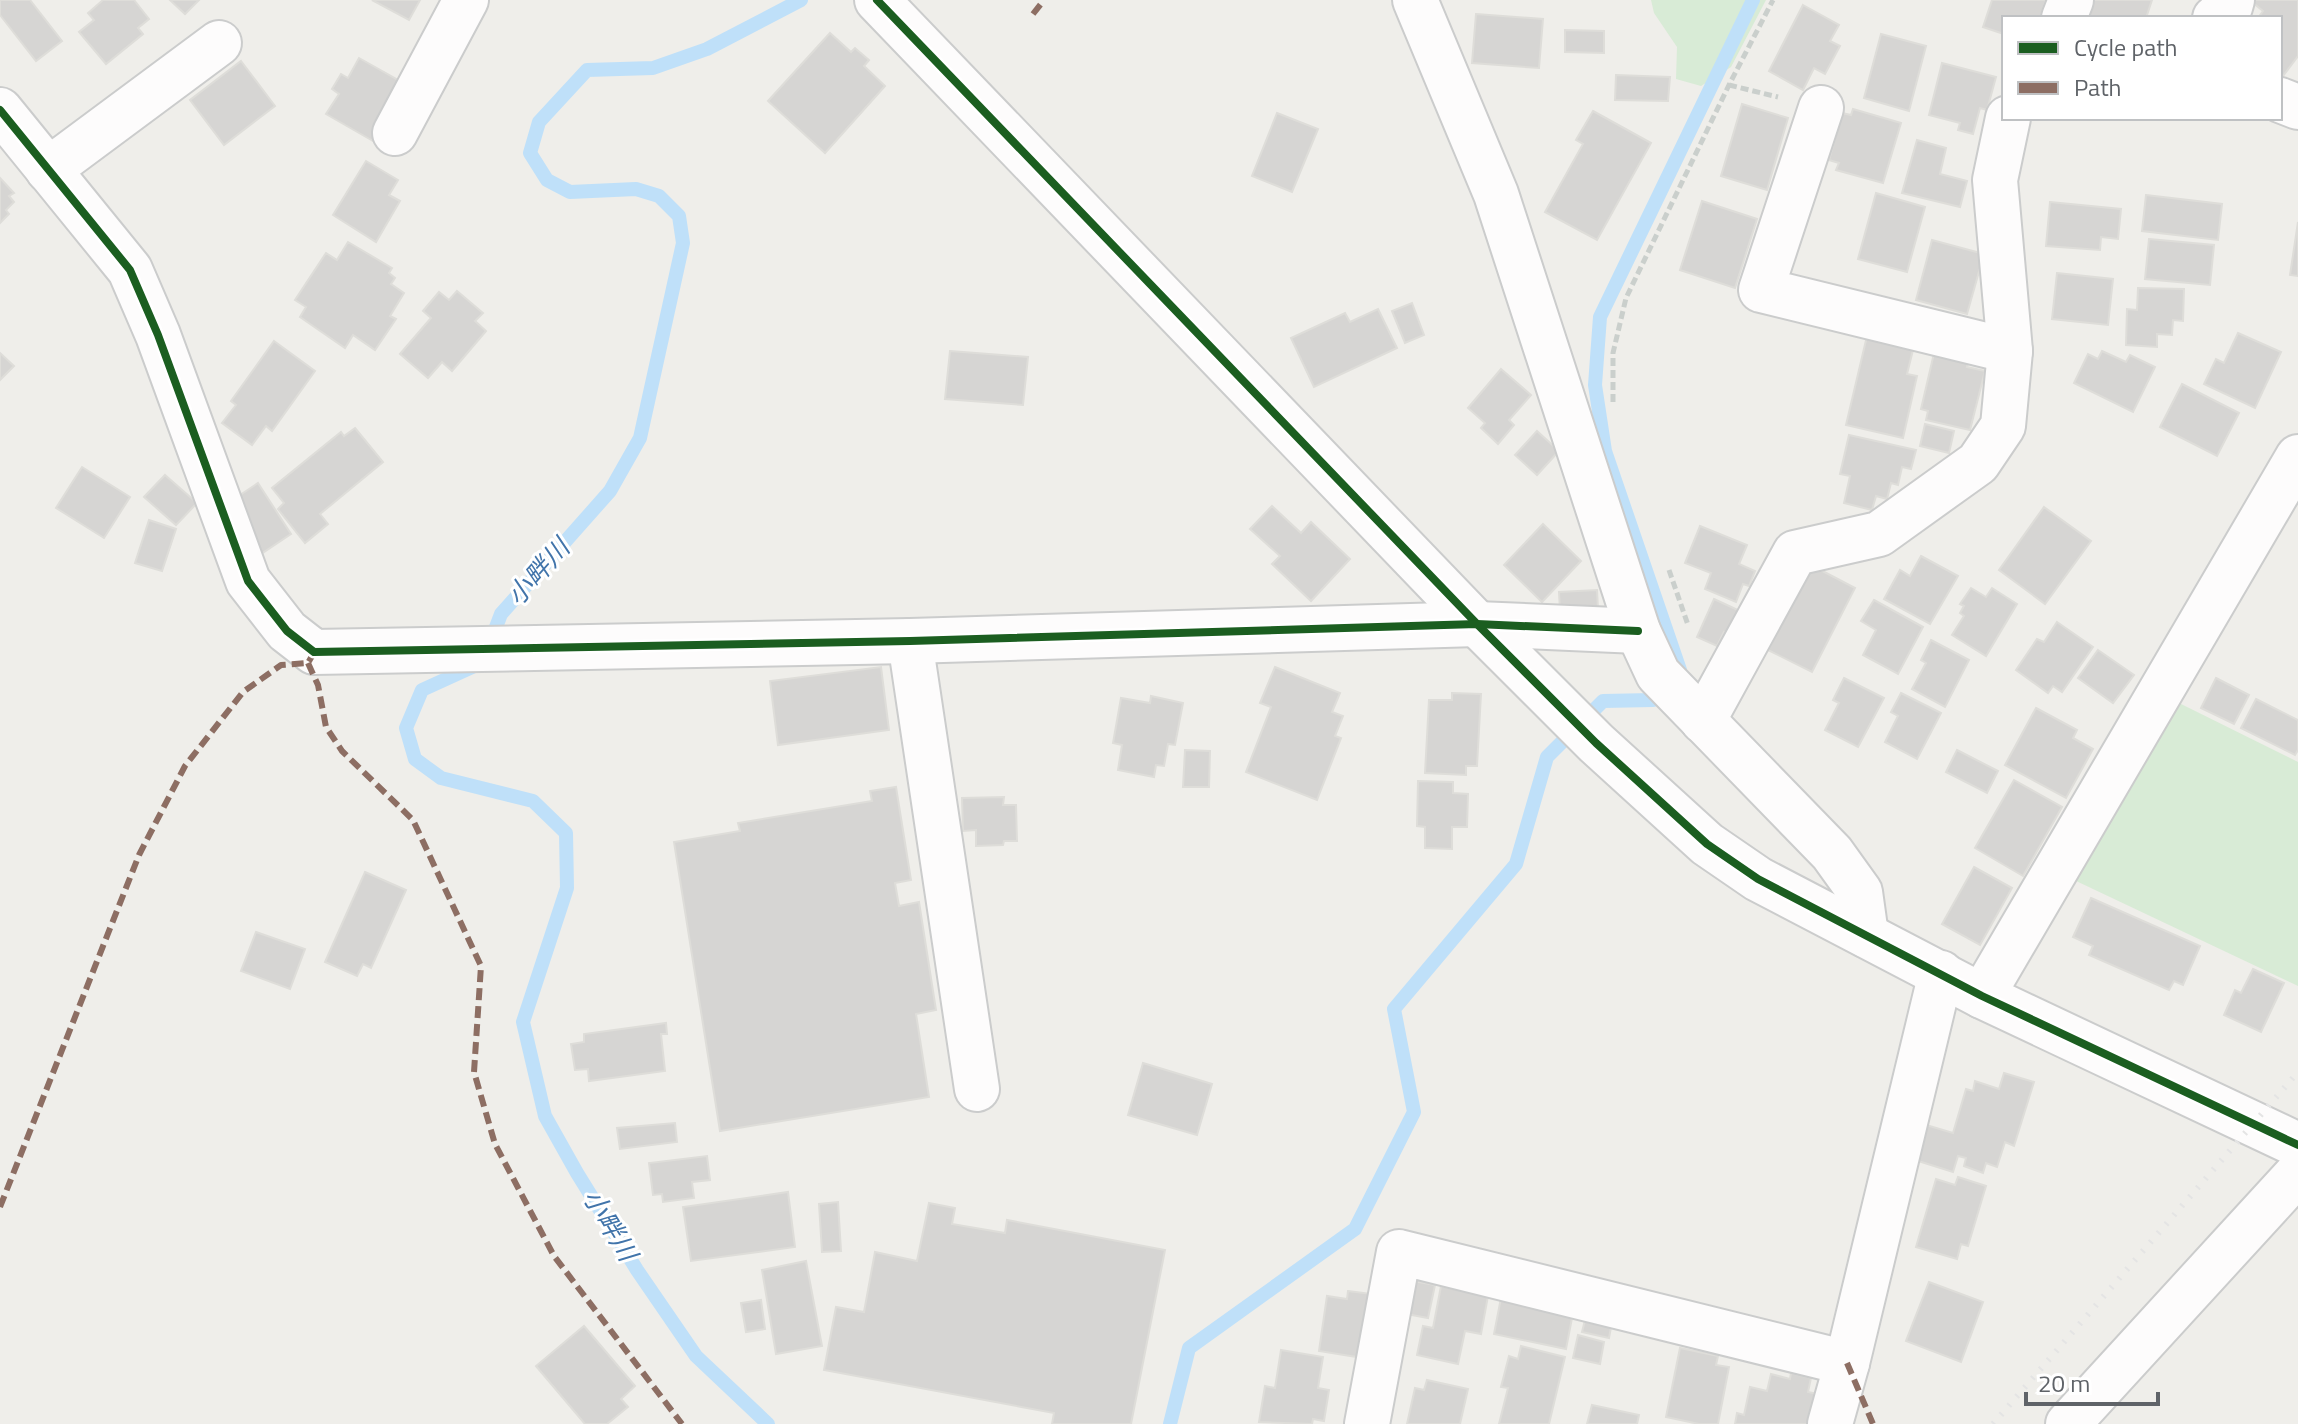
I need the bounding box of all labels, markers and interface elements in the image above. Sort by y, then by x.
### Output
legend [2002,16,2282,120]
text: Cycle path [2074,29,2177,65]
text: Path [2074,69,2121,105]
water label: 小畔川 [497,527,580,614]
water label: 小畔川 [574,1181,649,1271]
scale bar [2026,1356,2158,1406]
text: 20 m [2038,1365,2090,1401]

